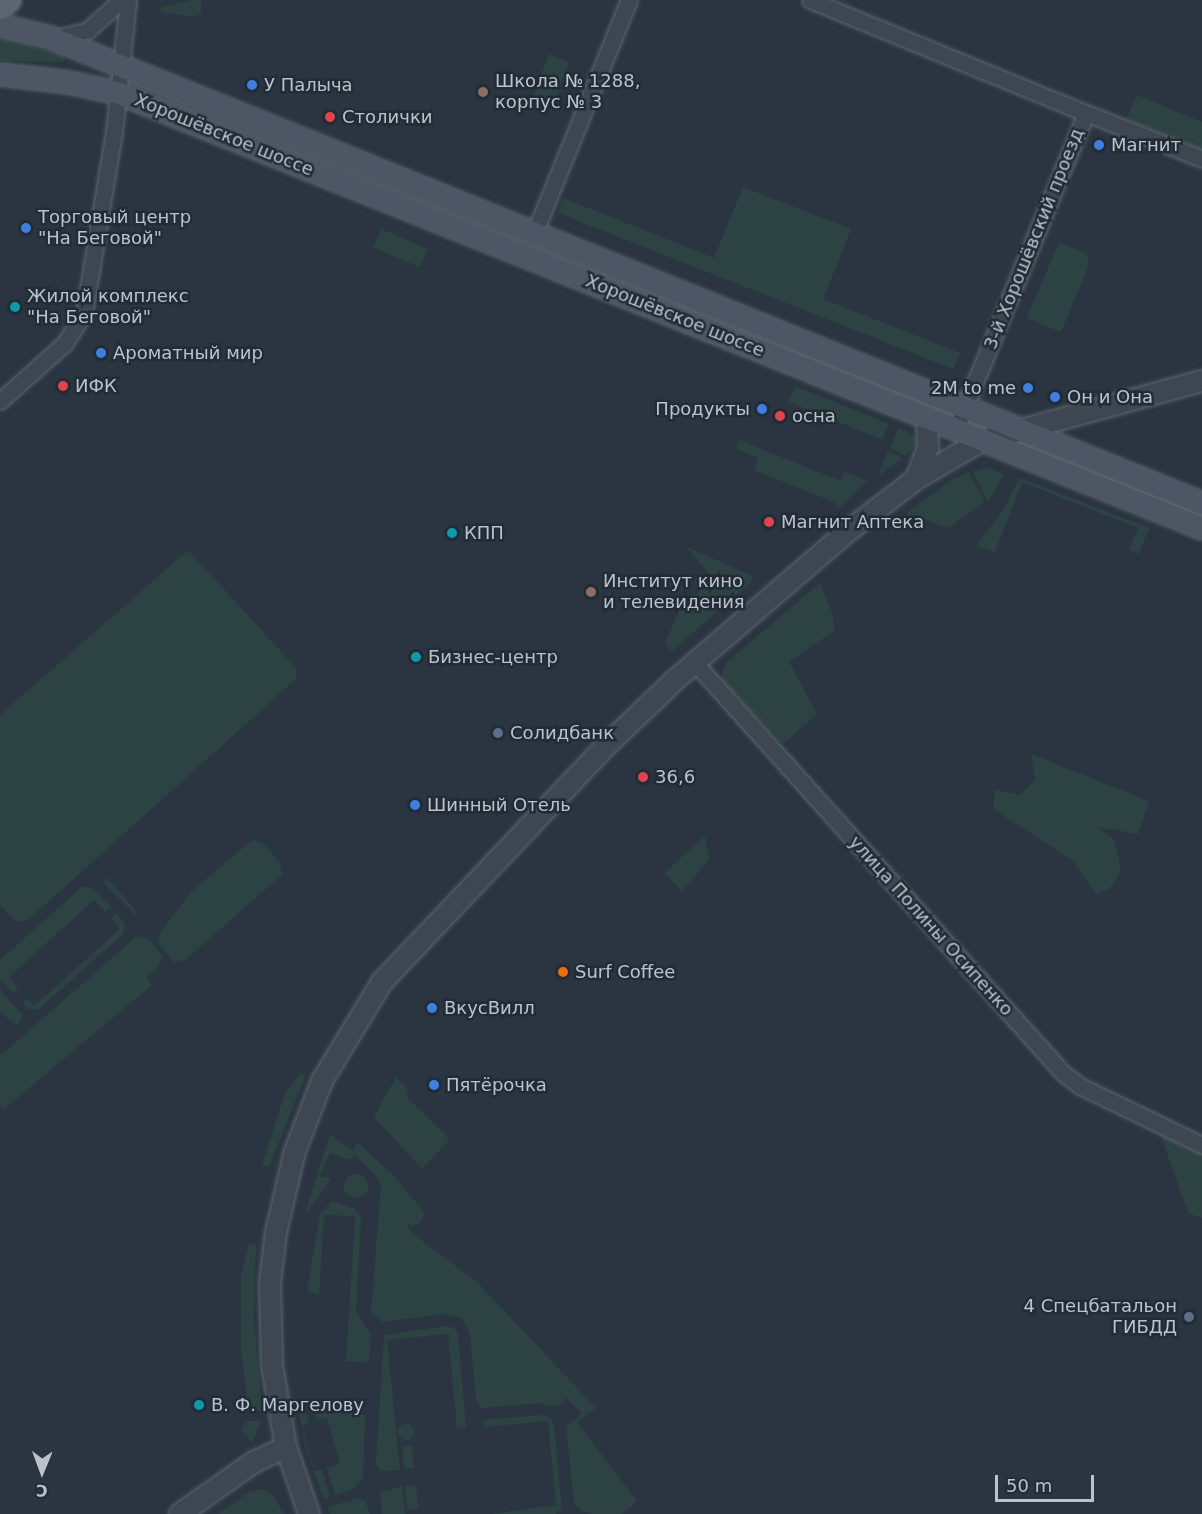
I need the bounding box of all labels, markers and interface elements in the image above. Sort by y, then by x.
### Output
place label: Школа № 1288, корпус № 3 [495,71,640,113]
place label: У Палыча [264,74,353,96]
marker: У Палыча [245,78,259,92]
marker: Школа № 1288, корпус № 3 [476,85,490,99]
street label: Хорошёвское шоссе [131,89,317,181]
place label: Столички [342,106,432,128]
marker: Столички [323,110,337,124]
street label: 3-й Хорошёвский проезд [980,125,1088,353]
place label: Магнит [1111,134,1181,156]
marker: Магнит [1092,138,1106,152]
place label: Торговый центр "На Беговой" [38,207,191,250]
marker: Торговый центр "На Беговой" [19,221,33,235]
street label: Хорошёвское шоссе [582,270,768,362]
place label: Жилой комплекс "На Беговой" [27,286,189,328]
marker: Жилой комплекс "На Беговой" [8,300,22,314]
place label: Ароматный мир [113,342,263,364]
marker: Ароматный мир [94,346,108,360]
place label: ИФК [75,375,117,397]
place label: 2M to me [931,377,1016,399]
marker: ИФК [56,379,70,393]
marker: 2M to me [1021,381,1035,395]
place label: Он и Она [1067,386,1153,408]
marker: Он и Она [1048,390,1062,404]
place label: Продукты [655,398,750,420]
marker: Продукты [755,402,769,416]
place label: осна [792,405,836,427]
marker: осна [773,409,787,423]
place label: Магнит Аптека [781,511,924,533]
marker: Магнит Аптека [762,515,776,529]
place label: КПП [464,522,504,544]
marker: КПП [445,526,459,540]
place label: Институт кино и телевидения [603,571,745,614]
marker: Институт кино и телевидения [584,585,598,599]
place label: Бизнес-центр [428,646,558,668]
marker: Бизнес-центр [409,650,423,664]
place label: Солидбанк [510,722,614,744]
marker: Солидбанк [491,726,505,740]
place label: 36,6 [655,766,695,788]
marker: 36,6 [636,770,650,784]
place label: Шинный Отель [427,794,571,816]
marker: Шинный Отель [408,798,422,812]
street label: улица Полины Осипенко [844,832,1018,1020]
place label: Surf Coffee [575,961,675,983]
marker: Surf Coffee [556,965,570,979]
place label: ВкусВилл [444,997,535,1019]
marker: ВкусВилл [425,1001,439,1015]
place label: Пятёрочка [446,1074,547,1096]
marker: Пятёрочка [427,1078,441,1092]
place label: 4 Спецбатальон ГИБДД [1024,1296,1177,1338]
marker: 4 Спецбатальон ГИБДД [1182,1310,1196,1324]
place label: В. Ф. Маргелову [211,1394,364,1416]
marker: В. Ф. Маргелову [192,1398,206,1412]
north arrow [12,1442,72,1502]
scale bar [998,1463,1097,1501]
text: 50 m [1006,1475,1052,1496]
text: С [36,1481,48,1500]

